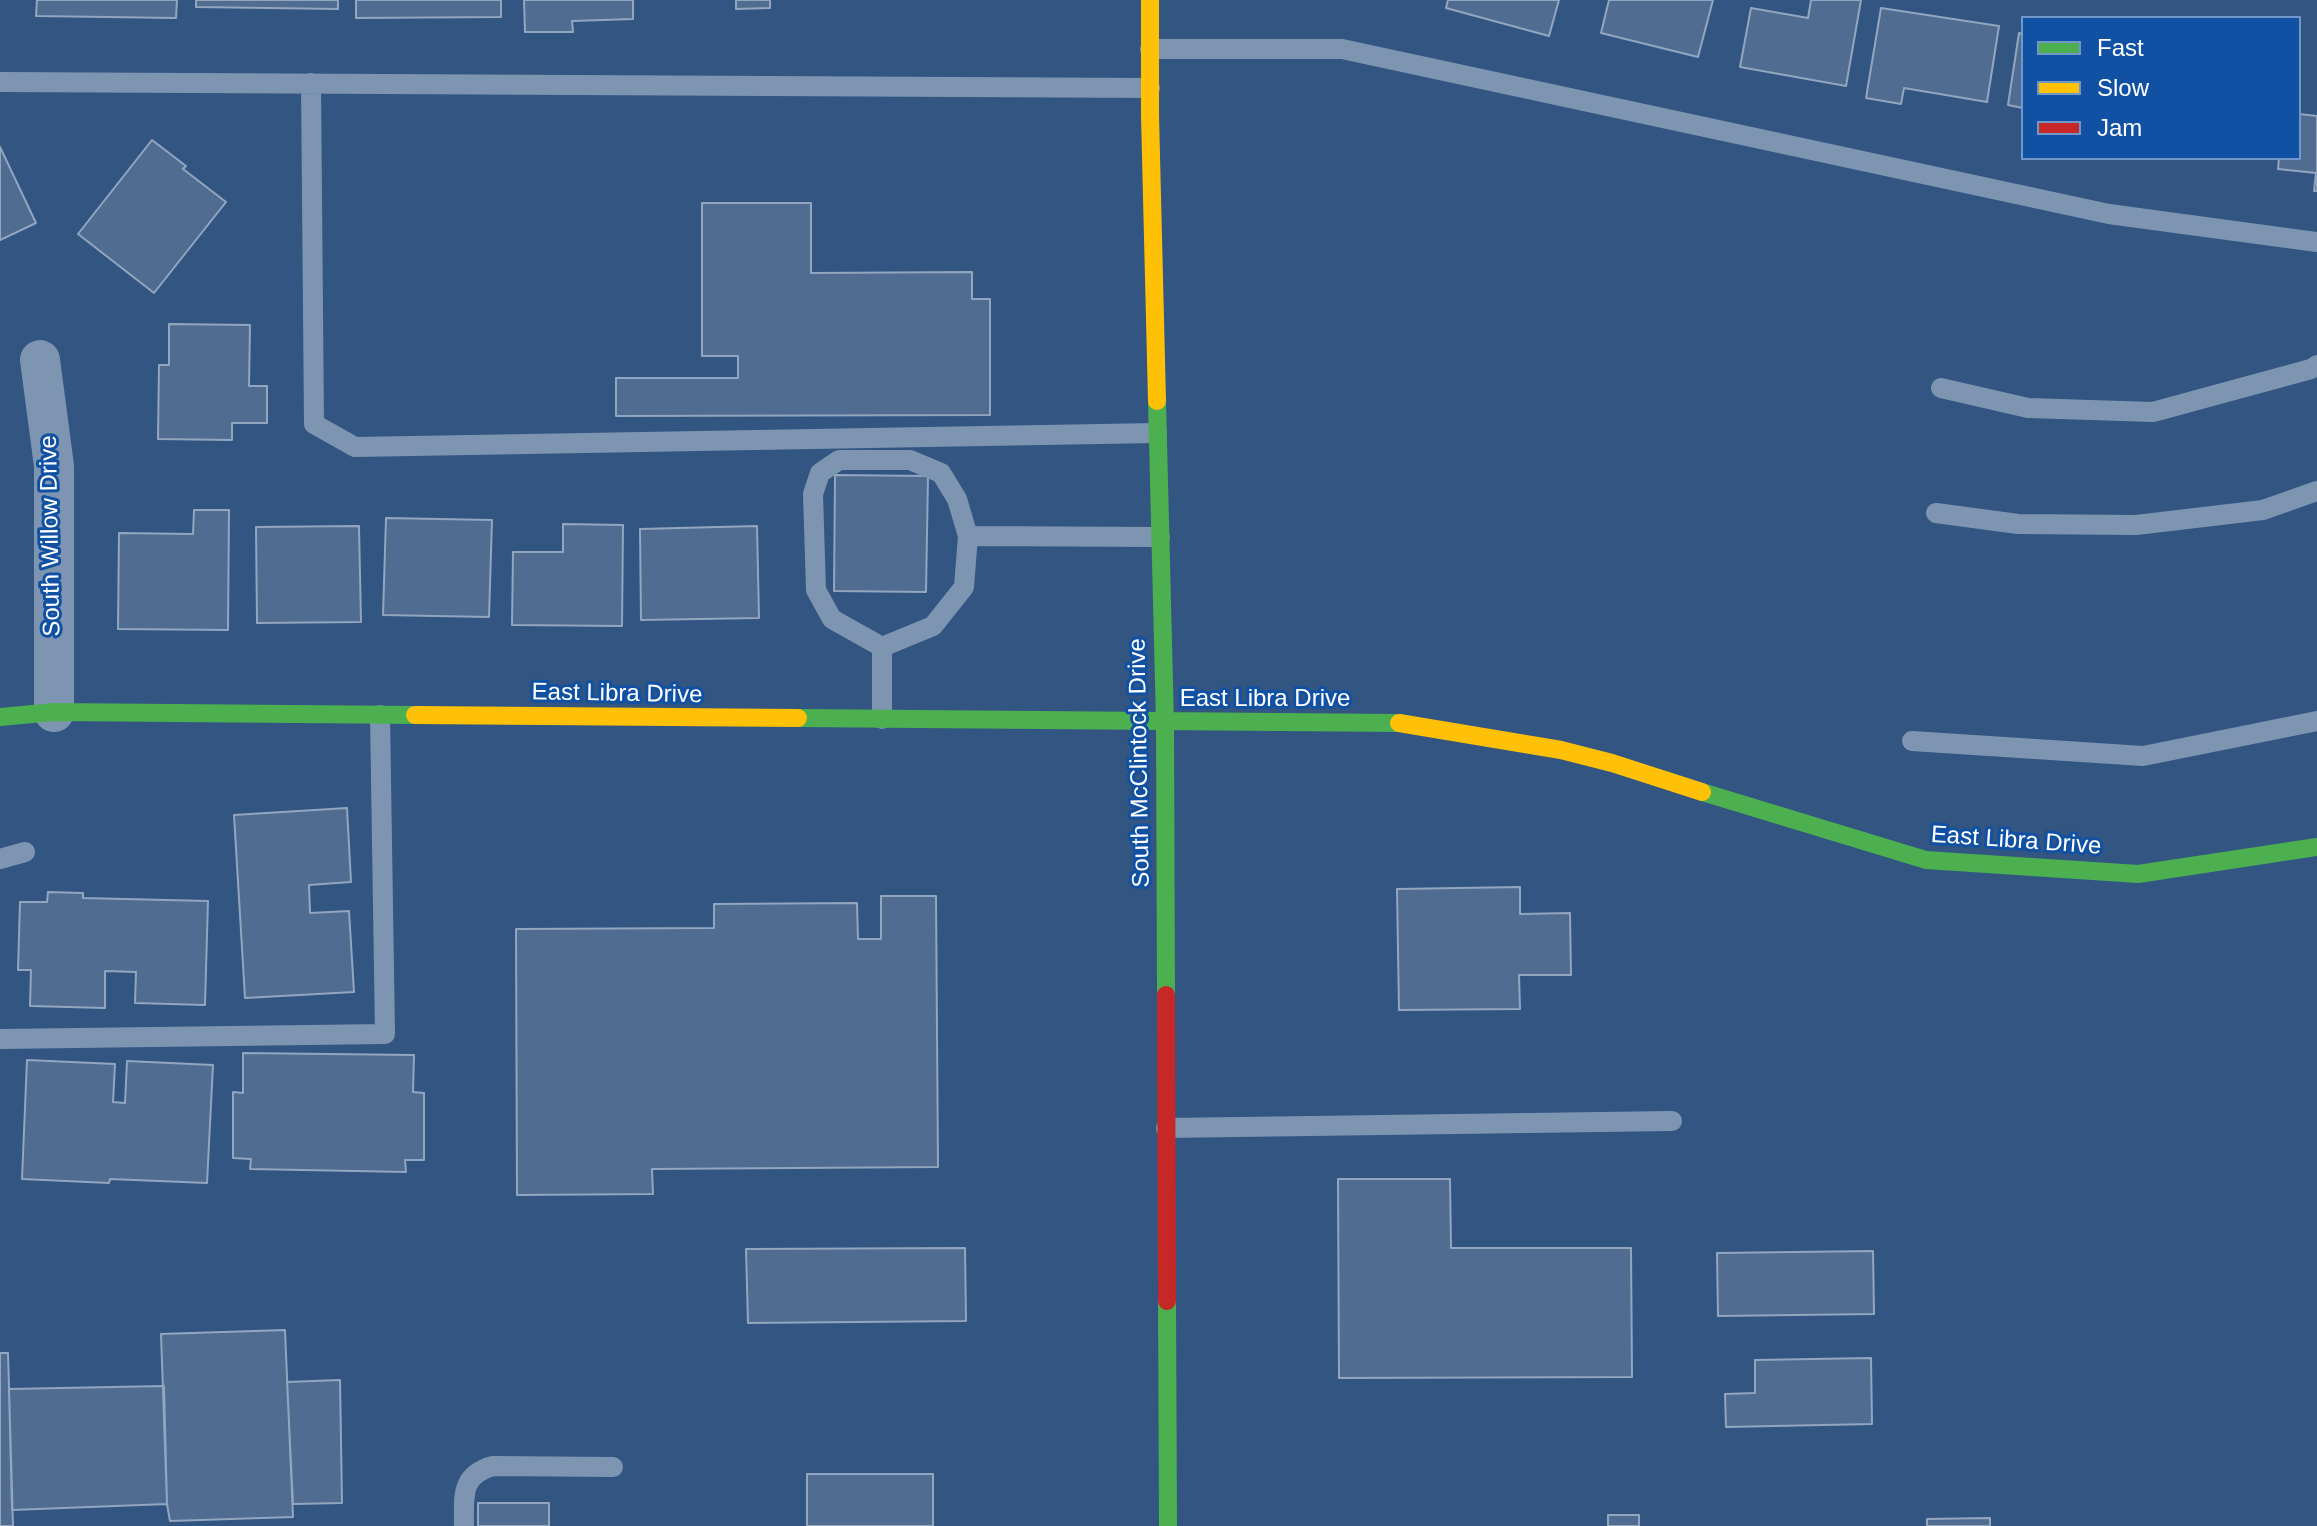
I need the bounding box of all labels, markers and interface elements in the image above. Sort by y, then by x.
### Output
legend [2021,16,2301,160]
text: Fast [2097,34,2144,61]
text: Slow [2097,74,2149,101]
text: Jam [2097,114,2142,141]
street label: South Willow Drive [35,435,67,637]
street label: South McClintock Drive [1123,638,1157,888]
street label: East Libra Drive [531,678,703,710]
street label: East Libra Drive [1180,685,1350,713]
street label: East Libra Drive [1930,821,2102,861]

